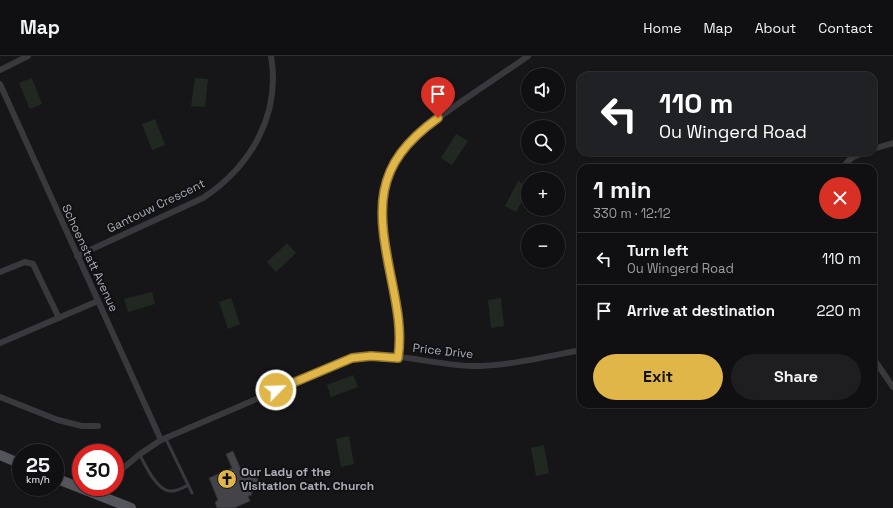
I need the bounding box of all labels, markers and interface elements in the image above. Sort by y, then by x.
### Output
text: Map [20,15,60,40]
text: Home [643,19,681,37]
text: Map [703,19,733,37]
text: About [755,19,796,37]
text: Contact [818,19,873,37]
map controls [521,68,565,268]
button: sound [521,68,565,112]
pin [421,77,455,118]
icon: arrive [427,83,449,105]
text: 110 m [659,85,733,121]
icon: left [593,88,645,140]
button: search [521,120,565,164]
text: Ou Wingerd Road [659,120,807,143]
button: + [521,172,565,216]
text: 1 min [593,174,652,205]
street label: Gantouw Crescent [104,175,208,237]
button: close [819,177,861,219]
street label: Schoenstatt Avenue [58,202,122,314]
text: 330 m · 12:12 [593,205,671,222]
button: − [521,224,565,268]
text: Turn left [627,241,689,260]
icon: left [593,248,615,270]
text: 110 m [822,249,861,268]
text: Ou Wingerd Road [627,260,734,277]
icon: arrive [593,300,615,322]
text: Arrive at destination [627,301,775,320]
text: 220 m [817,301,861,320]
street label: Price Drive [412,340,474,362]
button: Exit [593,354,723,400]
button: Share [731,354,861,400]
position arrow [255,369,297,411]
speed limit sign: 30 [72,444,124,496]
text: 25 [26,452,50,478]
place label: Our Lady of the Visitation Cath. Church [241,464,374,494]
church icon: Our Lady of the Visitation Cath. Church [216,468,238,490]
text: km/h [26,473,50,486]

